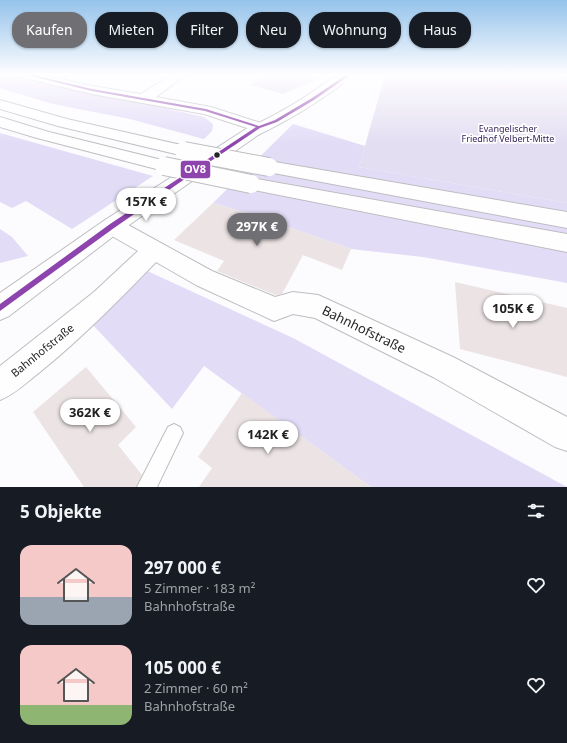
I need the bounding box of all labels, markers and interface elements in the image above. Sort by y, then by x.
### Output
chip: Kaufen [12,12,87,48]
chip: Mieten [95,12,168,48]
chip: Filter [176,12,238,48]
chip: Neu [246,12,301,48]
chip: Wohnung [309,12,401,48]
chip: Haus [409,12,471,48]
park label: Evangelischer Friedhof Velbert-Mitte [462,122,554,145]
unlabelled marker [212,150,222,160]
line badge: OV8 [180,160,211,179]
text: OV8 [184,161,206,176]
pin: 157K € [113,188,179,222]
text: 157K € [125,192,167,210]
pin: 297K € [224,213,290,247]
text: 297K € [236,217,278,235]
pin: 105K € [480,295,546,329]
text: 105K € [492,299,534,317]
street label: Bahnhofstraße [319,301,409,357]
street label: Bahnhofstraße [7,320,77,380]
pin: 362K € [57,399,123,433]
text: 362K € [69,403,111,421]
pin: 142K € [235,421,301,455]
text: 142K € [247,425,289,443]
text: 5 Objekte [20,500,102,523]
icon: filters [525,500,547,522]
text: 297 000 € [144,556,221,579]
icon: home [52,561,100,609]
icon: heart [525,574,547,596]
text: 5 Zimmer · 183 m² [144,579,255,597]
text: Bahnhofstraße [144,597,235,615]
text: 105 000 € [144,656,221,679]
icon: home [52,661,100,709]
icon: heart [525,674,547,696]
text: 2 Zimmer · 60 m² [144,679,248,697]
text: Bahnhofstraße [144,697,235,715]

